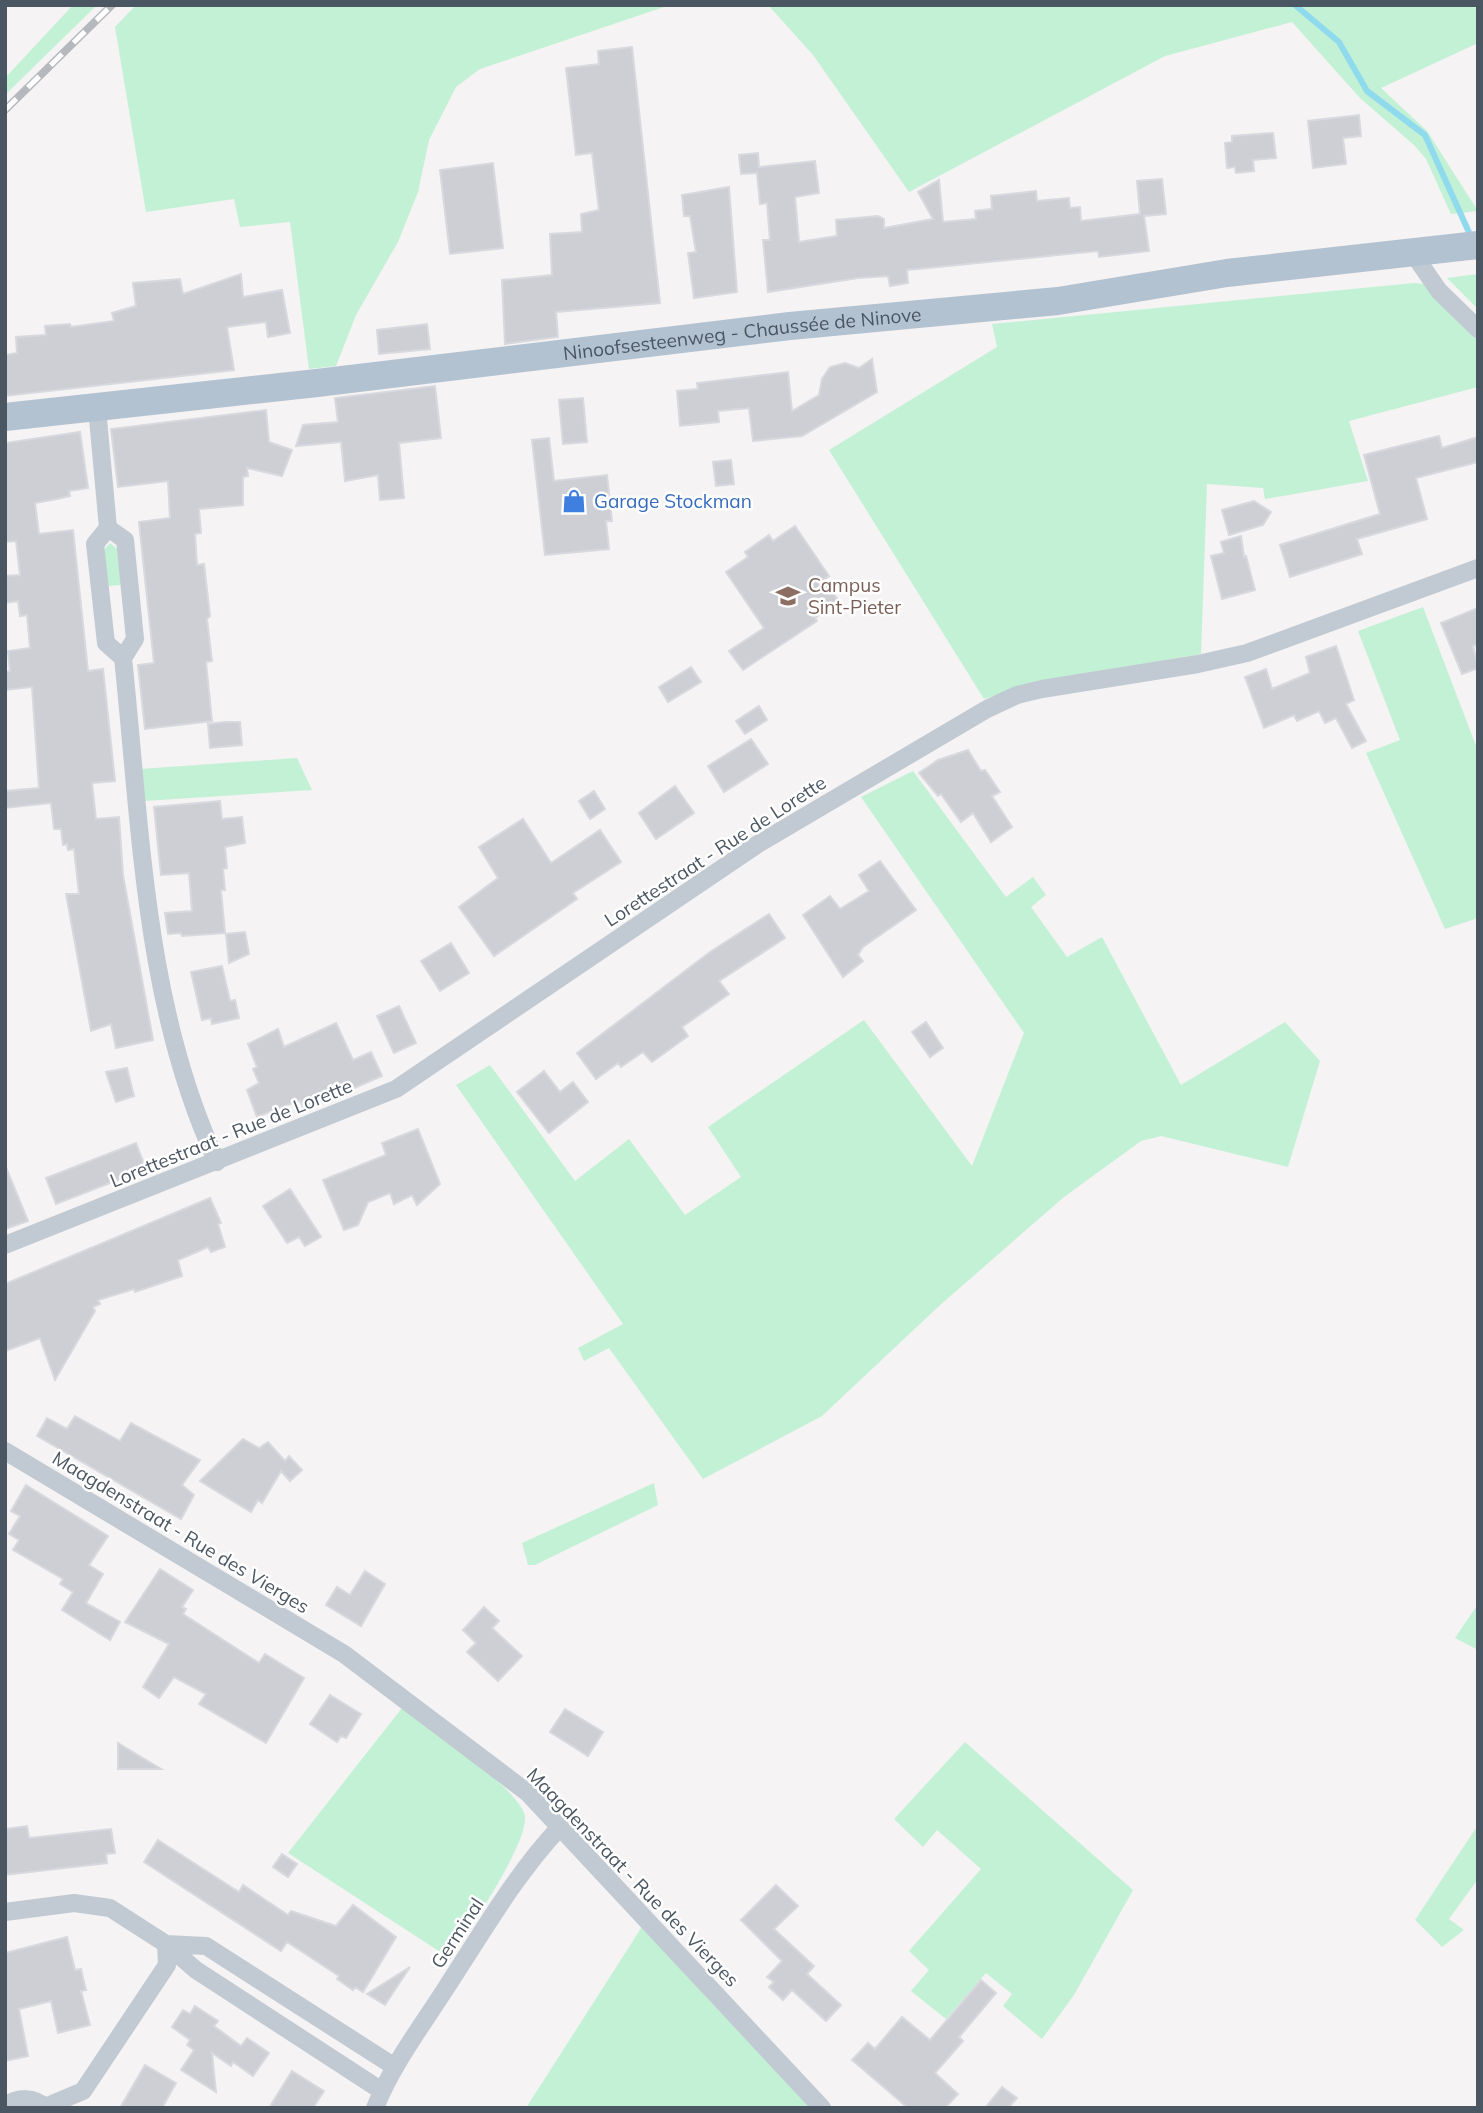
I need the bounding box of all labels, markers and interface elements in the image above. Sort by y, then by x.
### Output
street label: Ninoofsesteenweg - Chaussée de Ninove [562,302,922,365]
shop icon: Garage Stockman [560,487,588,515]
place label: Garage Stockman [594,489,752,513]
place label: Campus Sint-Pieter [808,573,901,619]
school or university icon: Campus Sint-Pieter [774,582,802,610]
street label: Lorettestraat - Rue de Lorette [600,770,830,932]
street label: Lorettestraat - Rue de Lorette [106,1073,356,1193]
street label: Maagdenstraat - Rue des Vierges [48,1446,314,1618]
street label: Maagdenstraat - Rue des Vierges [522,1762,744,1992]
street label: Germinal [425,1893,489,1973]

